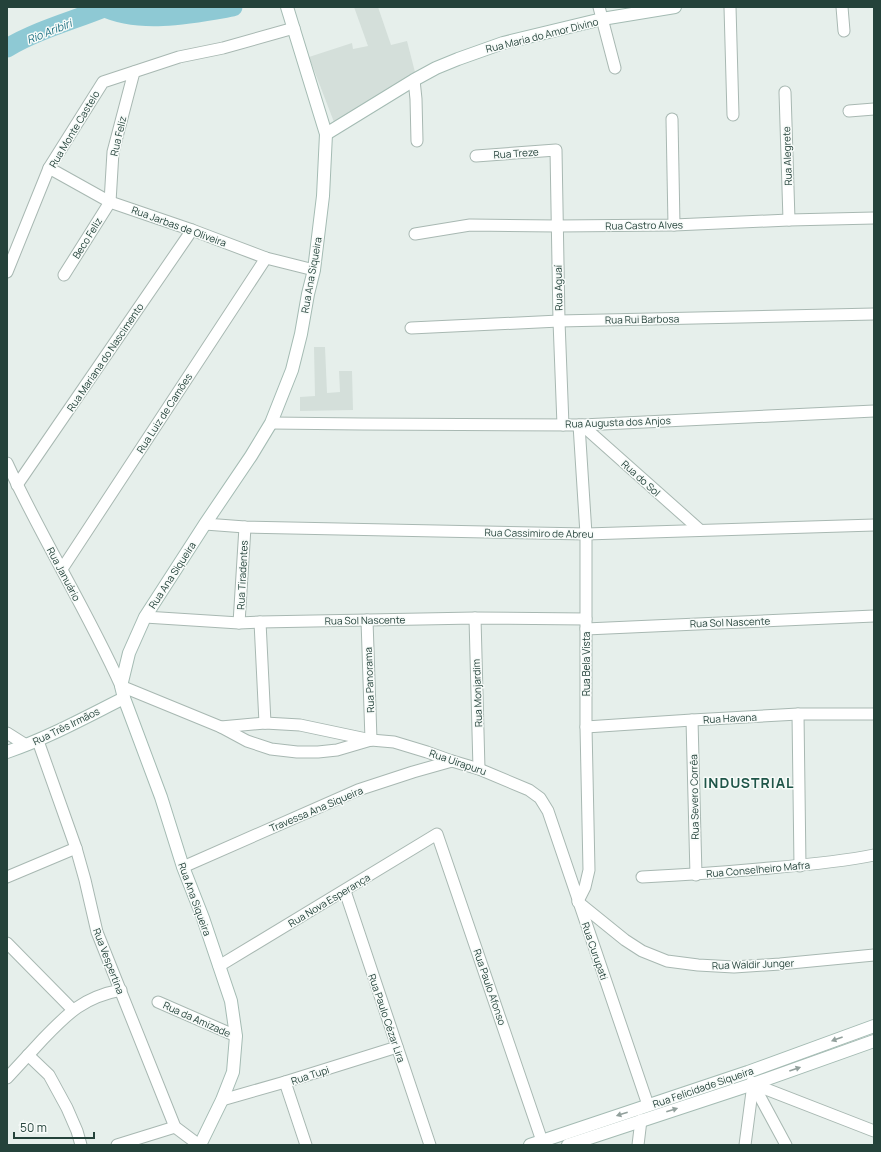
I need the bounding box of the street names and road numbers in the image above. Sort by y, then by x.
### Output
street label: Rua Maria do Amor Divino [484,14,600,56]
street label: Rua Monte Castelo [45,88,103,170]
street label: Rua Feliz [107,115,129,157]
street label: Rua Alegrete [779,126,795,186]
street label: Rua Treze [493,144,539,162]
street label: Rua Jarbas de Oliveira [130,202,228,250]
street label: Beco Feliz [69,215,105,261]
street label: Rua Castro Alves [605,217,683,233]
street label: Rua Ana Siqueira [297,236,325,314]
street label: Rua Aguaí [551,264,565,311]
street label: Rua Mariana do Nascimento [63,300,147,414]
street label: Rua Rui Barbosa [605,311,679,327]
street label: Rua Luiz de Camões [133,370,195,456]
street label: Rua Augusta dos Anjos [565,413,671,431]
street label: Rua do Sol [618,457,664,499]
street label: Rua Cassimiro de Abreu [484,525,594,541]
street label: Rua Ana Siqueira [145,539,199,611]
street label: Rua Tiradentes [233,540,251,610]
street label: Rua Januário [44,545,84,604]
street label: Rua Sol Nascente [325,612,406,628]
street label: Rua Sol Nascente [690,614,771,630]
street label: Rua Bela Vista [579,632,593,696]
street label: Rua Panorama [361,647,377,713]
street label: Rua Monjardim [469,659,485,727]
street label: Rua Três Irmãos [30,704,102,748]
street label: Rua Havana [703,710,757,726]
street label: Rua Uirapuru [428,746,488,778]
street label: Rua Severo Corrêa [686,754,702,840]
street label: Travessa Ana Siqueira [267,783,365,835]
street label: Rua Conselheiro Mafra [705,857,811,881]
street label: Rua Ana Siqueira [175,860,215,938]
street label: Rua Nova Esperança [285,870,373,930]
street label: Rua Curupati [579,920,611,982]
street label: Rua Vespertina [90,926,128,996]
street label: Rua Paulo Afonso [470,947,510,1027]
street label: Rua Waldir Junger [712,956,795,972]
street label: Rua Paulo Cézar Lira [365,972,409,1064]
street label: Rua da Amizade [161,998,233,1040]
street label: Rua Tupi [289,1062,331,1088]
street label: Rua Felicidade Siqueira [651,1063,755,1111]

